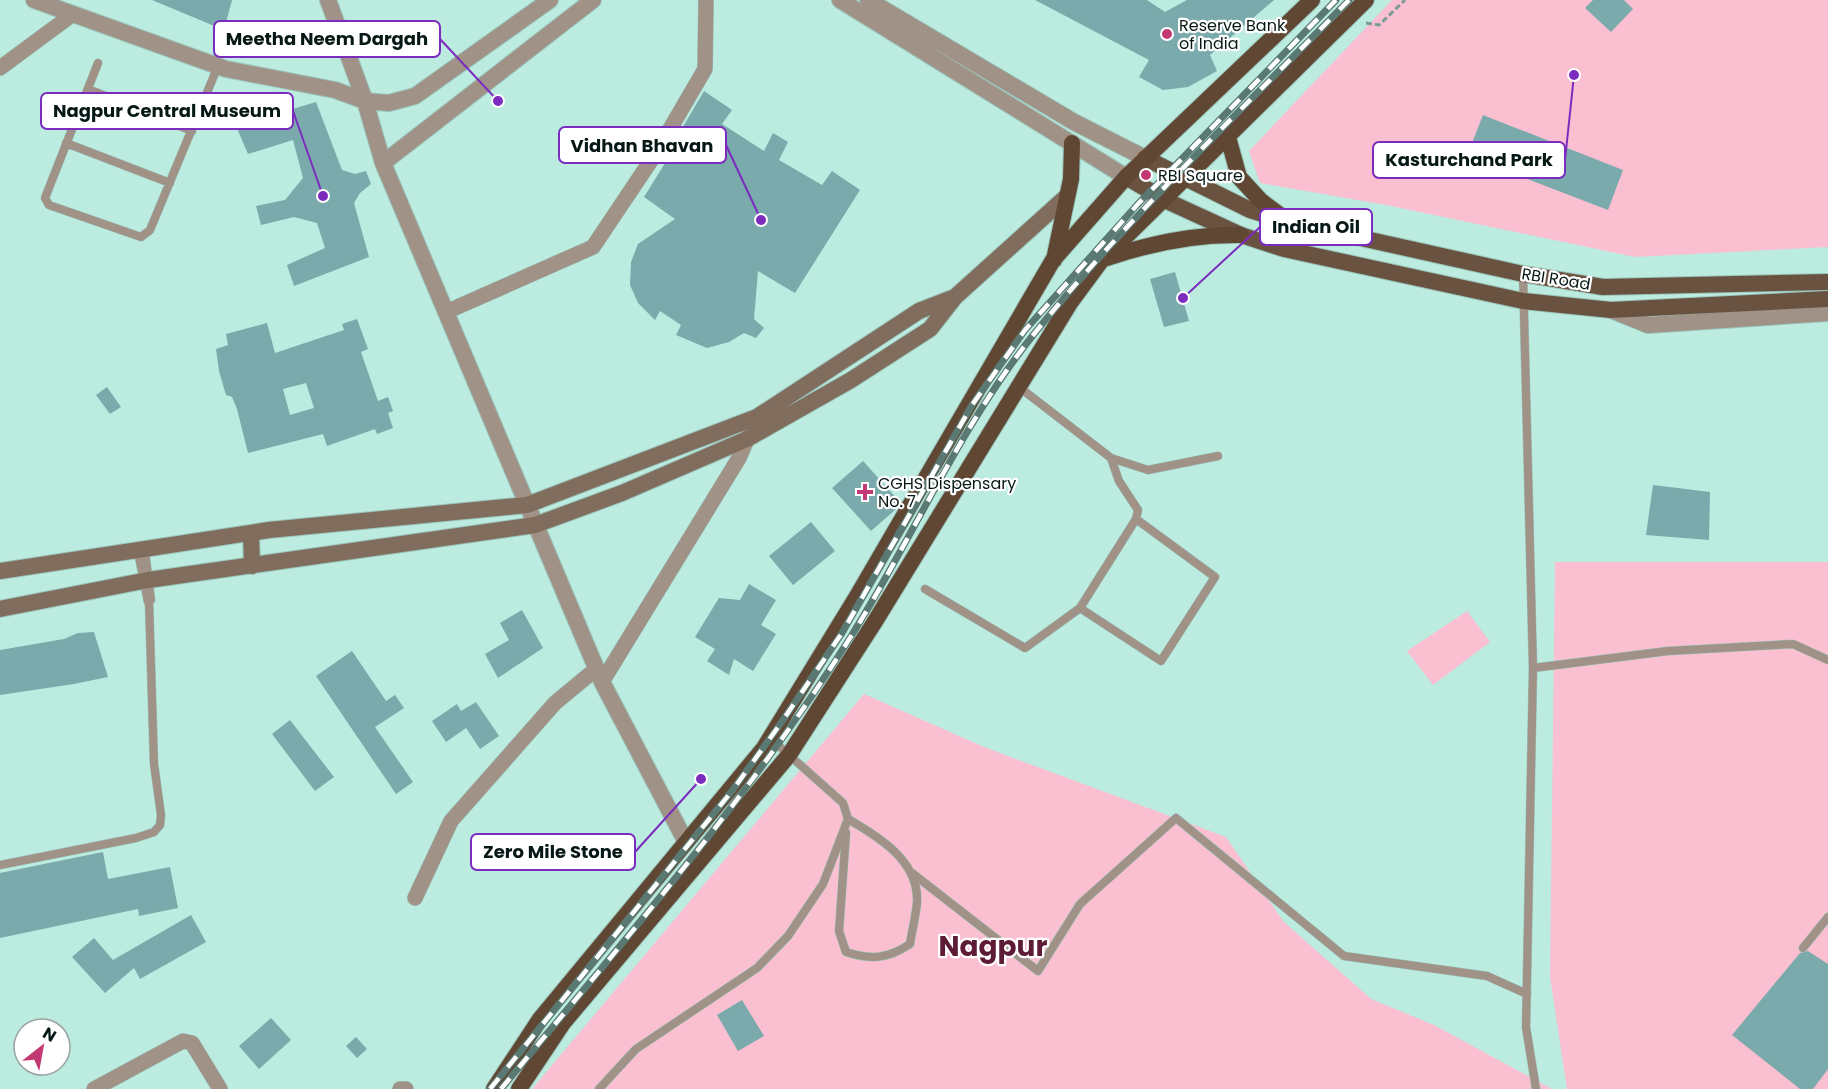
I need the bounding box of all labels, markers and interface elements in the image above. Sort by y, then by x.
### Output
place label: Reserve Bank of India [1179,14,1286,55]
callout: Meetha Neem Dargah [214,21,440,57]
text: Meetha Neem Dargah [226,26,428,51]
marker: Reserve Bank of India [1160,27,1174,41]
callout: Nagpur Central Museum [41,93,293,129]
text: Nagpur Central Museum [53,98,281,123]
callout: Vidhan Bhavan [559,127,726,163]
text: Vidhan Bhavan [571,133,713,158]
callout: Kasturchand Park [1373,142,1565,178]
text: Kasturchand Park [1385,147,1554,172]
place label: RBI Square [1158,164,1243,187]
marker: RBI Square [1139,168,1153,182]
callout: Indian Oil [1260,209,1372,245]
text: Indian Oil [1272,214,1360,239]
street label: RBI Road [1520,262,1592,296]
place label: CGHS Dispensary No. 7 [878,472,1016,513]
marker: CGHS Dispensary No. 7 [856,483,874,501]
callout: Zero Mile Stone [471,834,635,870]
text: Zero Mile Stone [483,839,623,864]
district label: Nagpur [939,927,1047,966]
north arrow [12,1017,72,1077]
text: N [38,1022,61,1048]

